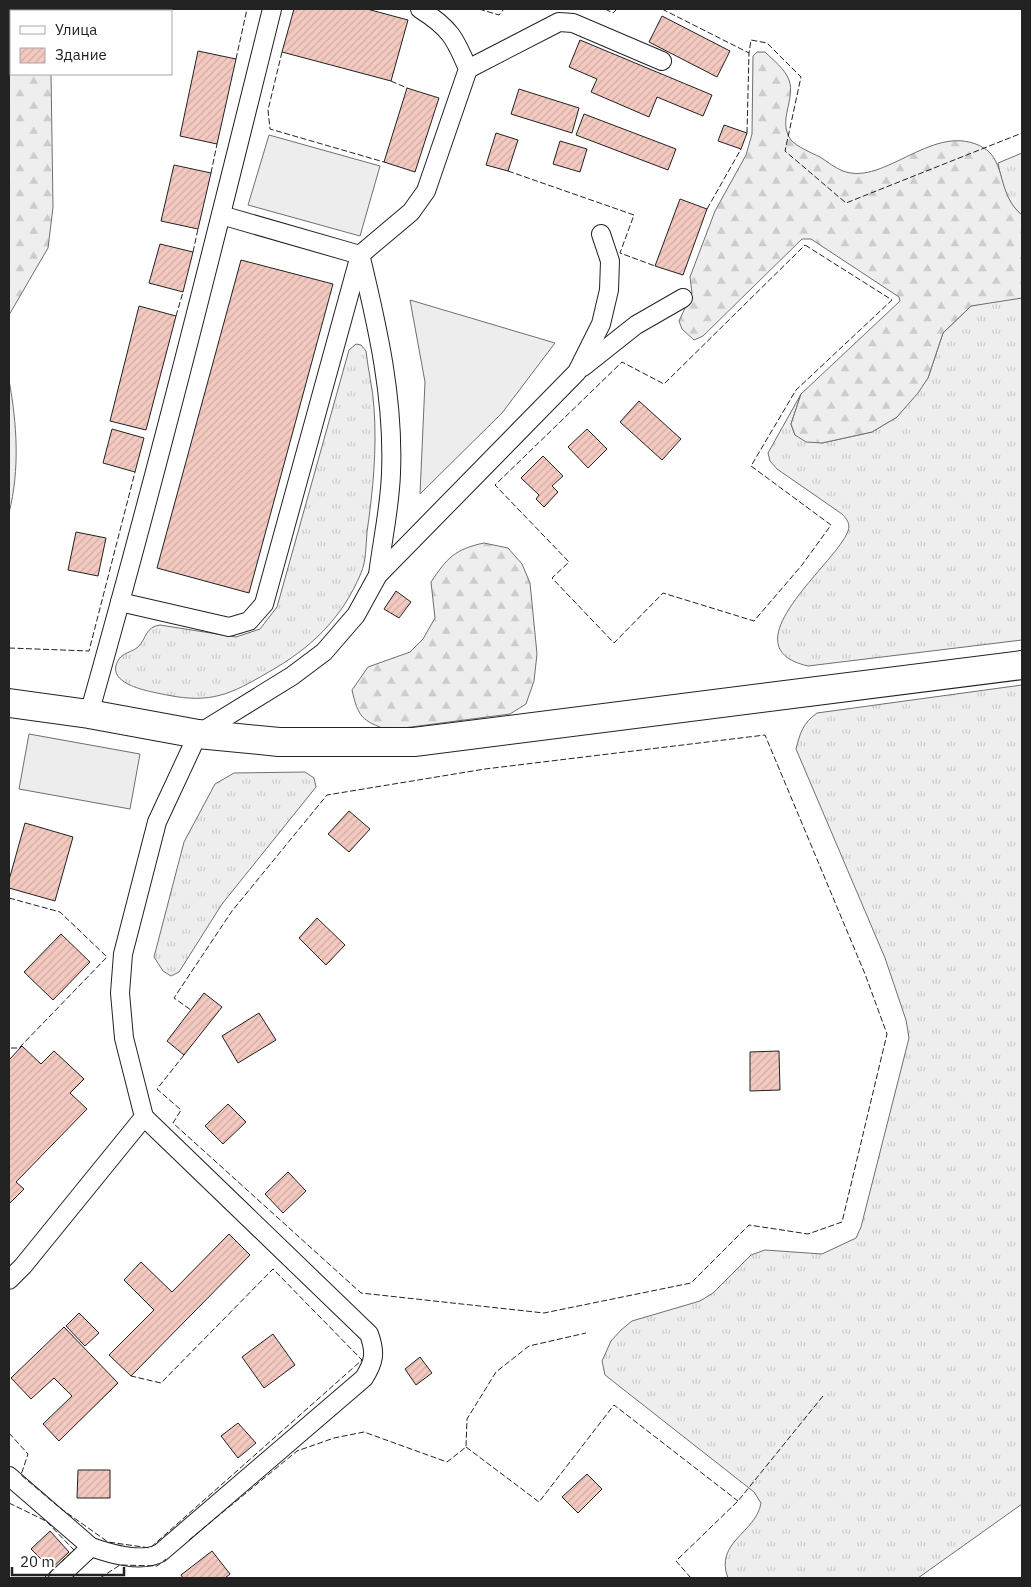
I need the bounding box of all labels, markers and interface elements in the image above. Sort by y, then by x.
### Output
legend [10,10,172,75]
text: Улица [55,20,97,39]
text: Здание [55,45,107,64]
scale bar [12,1544,125,1576]
text: 20 m [20,1552,55,1571]

